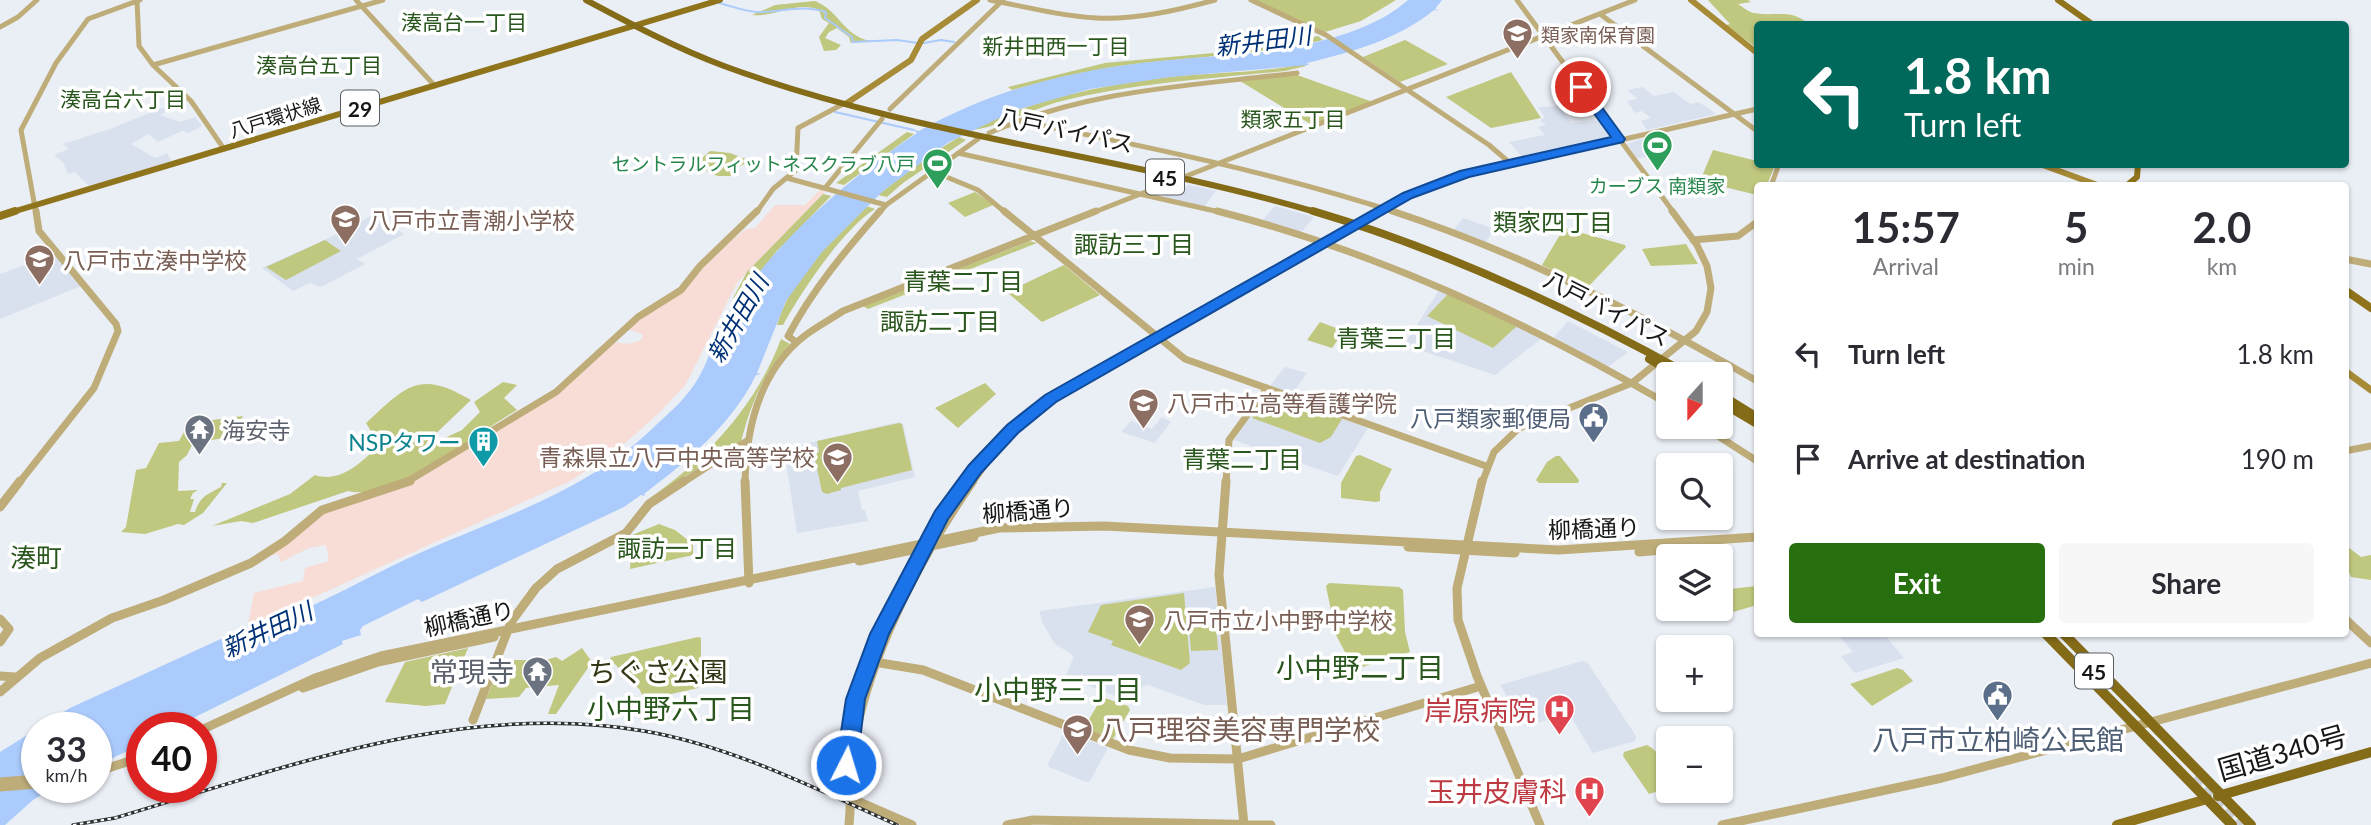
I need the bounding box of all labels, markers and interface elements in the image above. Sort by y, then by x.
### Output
district label: 湊高台一丁目 [401,9,527,34]
school or university icon: 類家南保育園 [1501,17,1535,61]
water label: 新井田川 [1214,19,1315,60]
place label: 類家南保育園 [1541,23,1655,46]
district label: 新井田西一丁目 [983,33,1130,58]
text: 1.8 km [1904,46,2052,104]
icon: left [1789,49,1880,140]
district label: 湊高台五丁目 [256,52,382,77]
pin [1551,57,1611,117]
icon: arrive [1562,68,1600,106]
district label: 湊高台六丁目 [60,86,186,111]
road number: 29 [341,90,379,126]
street label: 八戸環状線 [226,92,324,142]
street label: 八戸バイパス [996,102,1136,158]
text: Turn left [1904,105,2021,144]
district label: 類家五丁目 [1241,106,1346,131]
sports icon: カーブス 南類家 [1640,129,1674,173]
sports icon: セントラルフィットネスクラブ八戸 [921,146,955,190]
place label: セントラルフィットネスクラブ八戸 [611,152,915,175]
road number: 45 [1146,160,1184,194]
place label: カーブス 南類家 [1589,174,1725,197]
text: 15:57 [1852,202,1960,252]
text: 5 [2064,202,2088,252]
text: 2.0 [2193,202,2251,252]
school or university icon: 八戸市立青潮小学校 [328,203,362,247]
place label: 八戸市立青潮小学校 [368,206,575,234]
district label: 類家四丁目 [1493,207,1613,236]
district label: 諏訪三丁目 [1074,229,1194,258]
school or university icon: 八戸市立湊中学校 [23,243,57,287]
place label: 八戸市立湊中学校 [63,246,247,274]
text: Arrival [1873,252,1939,280]
text: min [2058,252,2095,280]
text: km [2207,252,2237,280]
street label: 八戸バイパス [1539,264,1675,352]
district label: 青葉二丁目 [903,266,1023,295]
water label: 新井田川 [700,267,775,367]
district label: 諏訪二丁目 [880,306,1000,335]
district label: 青葉三丁目 [1336,323,1456,352]
icon: left [1789,335,1827,373]
text: Turn left [1848,338,1945,370]
text: 1.8 km [2236,338,2314,370]
north arrow [1656,362,1732,439]
map controls [1656,362,1733,803]
school or university icon: 八戸市立高等看護学院 [1127,386,1161,430]
place label: 八戸市立高等看護学院 [1167,389,1397,417]
public building icon: 八戸類家郵便局 [1577,401,1611,445]
place label: 八戸類家郵便局 [1410,404,1571,432]
temple icon: 海安寺 [182,413,216,457]
place label: 海安寺 [222,416,291,444]
building icon: NSPタワー [467,425,501,469]
place label: NSPタワー [348,428,461,456]
school or university icon: 青森県立八戸中央高等学校 [821,440,855,484]
icon: arrive [1789,440,1827,478]
place label: 青森県立八戸中央高等学校 [539,443,815,471]
text: Arrive at destination [1848,443,2085,475]
text: 190 m [2241,443,2314,475]
district label: 青葉二丁目 [1182,444,1302,473]
button: search [1656,453,1733,530]
street label: 柳橋通り [981,493,1075,527]
street label: 柳橋通り [1548,512,1640,544]
district label: 諏訪一丁目 [617,533,737,562]
district label: 湊町 [10,541,62,573]
button: Exit [1789,543,2045,623]
button: Share [2059,543,2314,623]
button: layers [1656,544,1733,621]
water label: 新井田川 [217,594,319,662]
street label: 柳橋通り [421,595,517,641]
school or university icon: 八戸市立小中野中学校 [1123,603,1157,647]
place label: 八戸市立小中野中学校 [1163,606,1393,634]
button: + [1656,635,1733,712]
district label: 小中野二丁目 [1276,650,1444,684]
place label: 常現寺 [430,654,514,688]
temple icon: 常現寺 [520,654,554,698]
park label: ちぐさ公園 [588,654,728,688]
road number: 45 [2075,654,2113,688]
district label: 小中野三丁目 [974,672,1142,706]
public building icon: 八戸市立柏崎公民館 [1981,678,2015,722]
district label: 小中野六丁目 [587,691,755,725]
place label: 岸原病院 [1424,693,1536,727]
hospital icon: 岸原病院 [1542,693,1576,737]
speed limit sign: 40 [126,712,217,803]
school or university icon: 八戸理容美容専門学校 [1060,712,1094,756]
place label: 八戸理容美容専門学校 [1100,712,1380,746]
street label: 国道340号 [2214,717,2350,787]
place label: 八戸市立柏崎公民館 [1872,722,2124,756]
button: − [1656,726,1733,803]
text: 33 [46,727,87,769]
position arrow [809,728,883,802]
text: km/h [45,764,88,786]
place label: 玉井皮膚科 [1427,774,1567,808]
hospital icon: 玉井皮膚科 [1573,774,1607,818]

